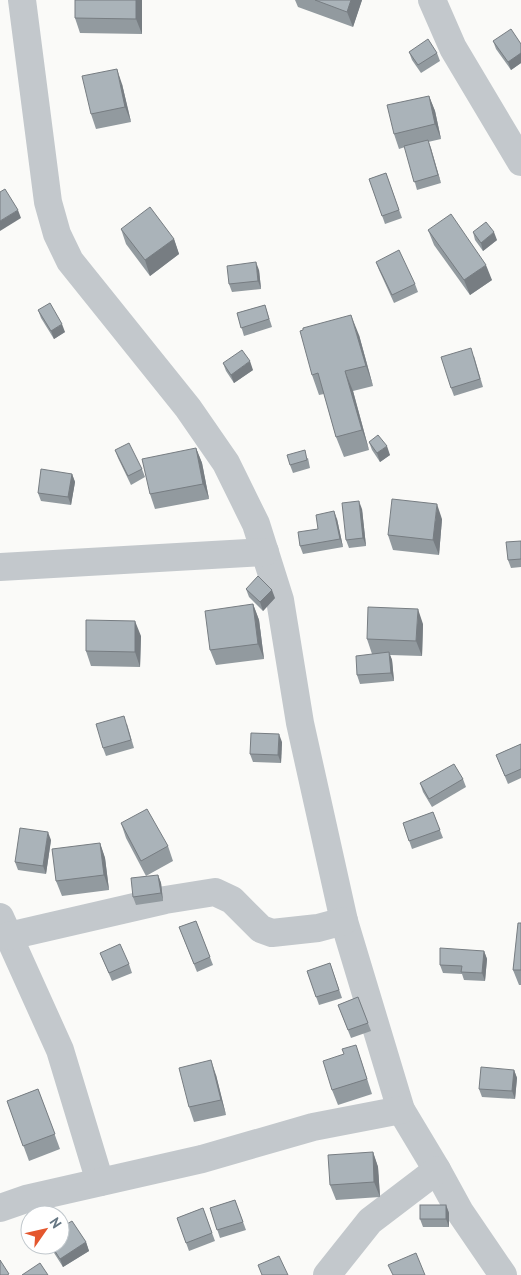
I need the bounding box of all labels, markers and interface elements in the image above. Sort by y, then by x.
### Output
north arrow [20,1205,70,1255]
text: N [46,1214,66,1232]

